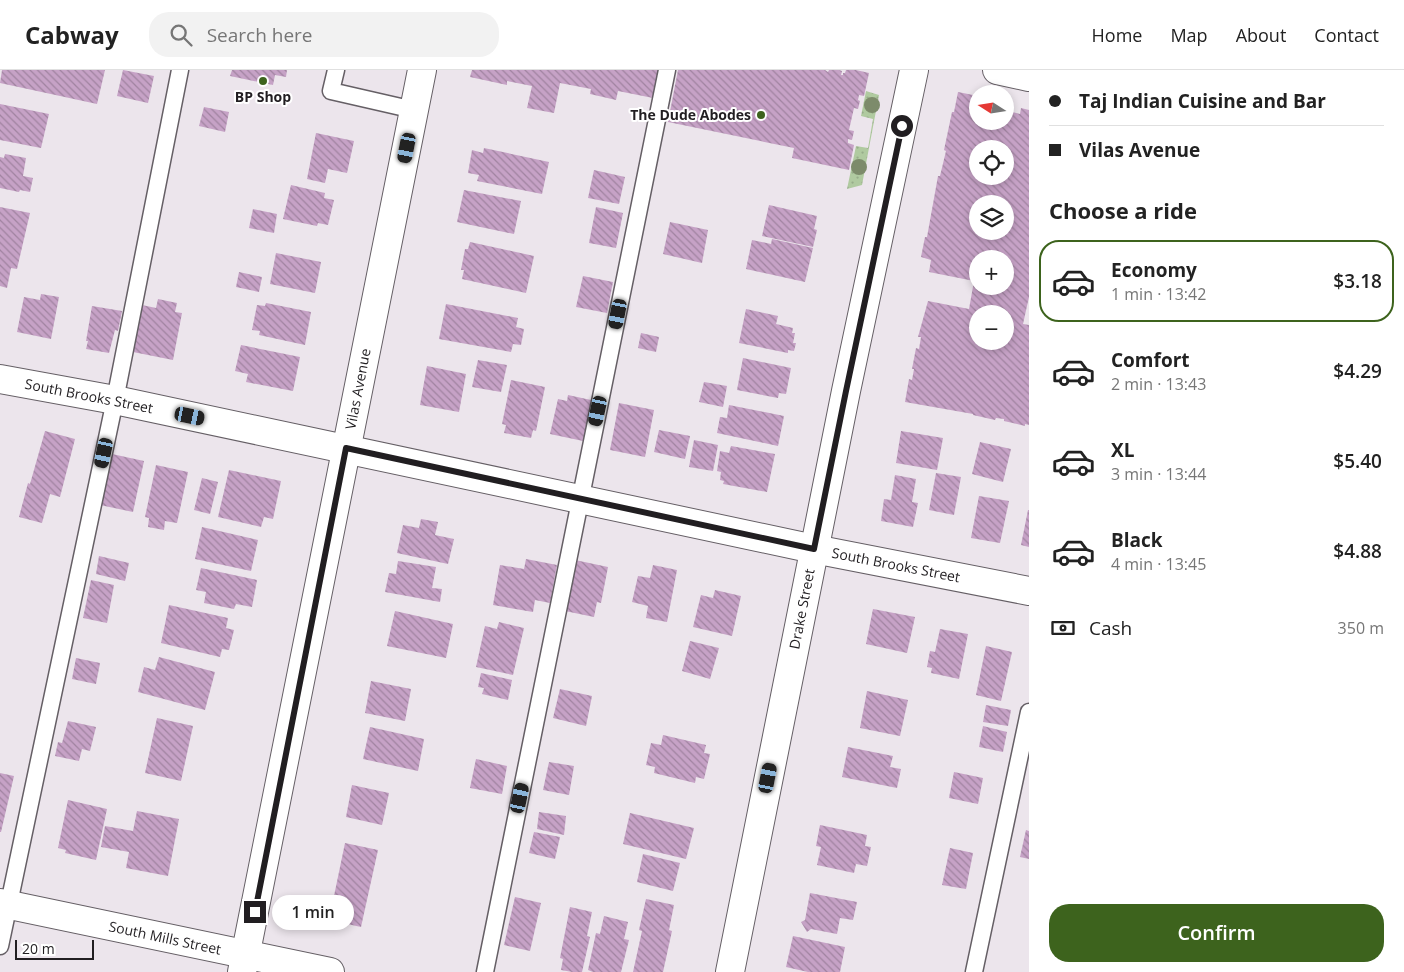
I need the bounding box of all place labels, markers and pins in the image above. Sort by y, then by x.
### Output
marker: BP Shop [257,75,269,87]
place label: BP Shop [235,87,291,106]
place label: The Dude Abodes [630,105,751,124]
marker: The Dude Abodes [755,109,767,121]

